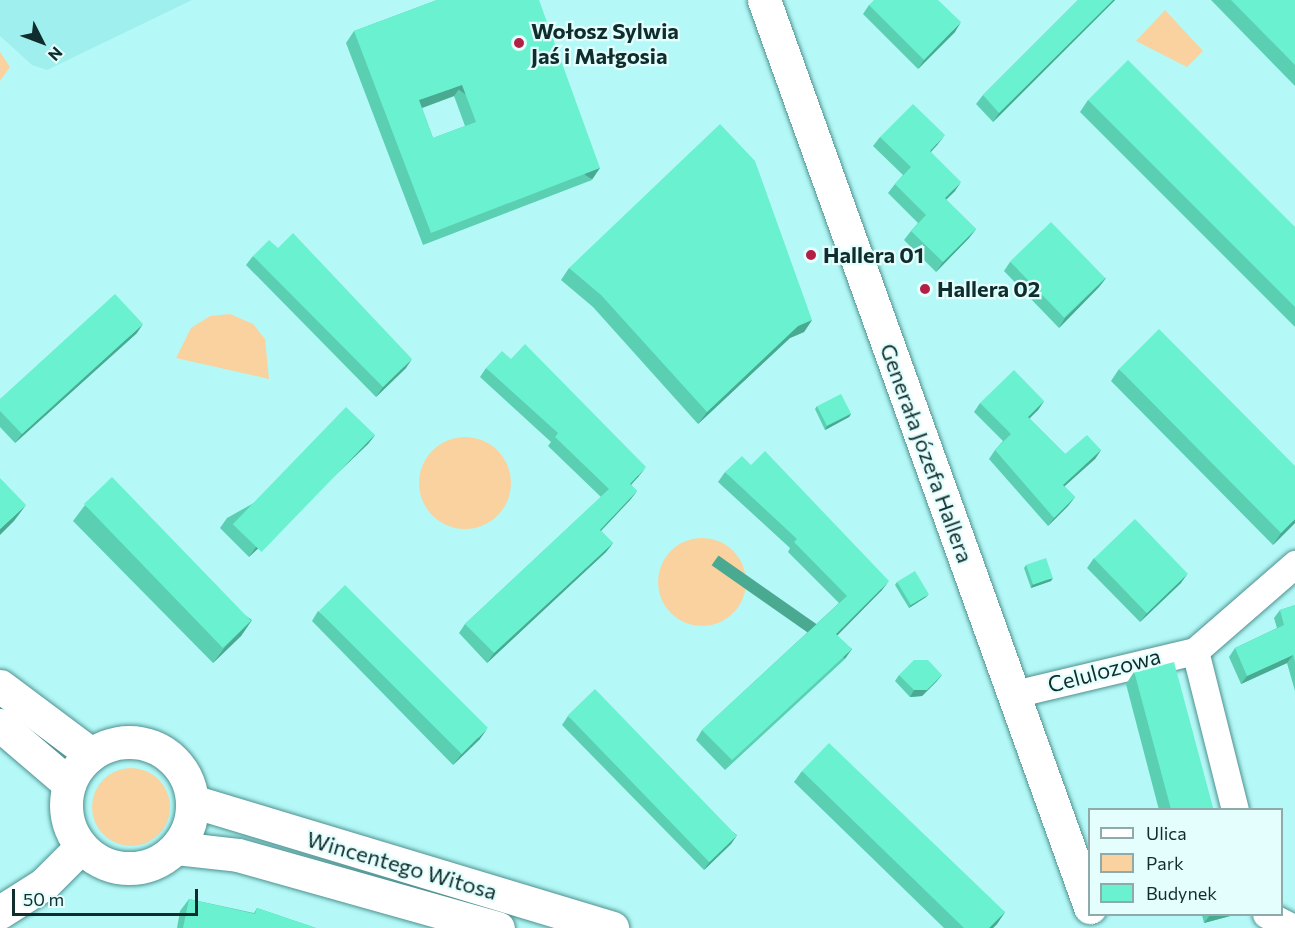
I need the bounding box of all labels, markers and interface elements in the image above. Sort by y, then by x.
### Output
north arrow [12,12,72,72]
place label: Wołosz Sylwia Jaś i Małgosia [531,17,679,68]
marker: Wołosz Sylwia Jaś i Małgosia [512,36,526,50]
text: N [45,44,67,65]
place label: Hallera 01 [823,242,924,268]
marker: Hallera 01 [804,248,818,262]
place label: Hallera 02 [937,276,1040,302]
marker: Hallera 02 [918,282,932,296]
street label: Generała Józefa Hallera [875,340,979,566]
street label: Celulozowa [1045,642,1163,698]
legend [1088,808,1283,916]
text: Ulica [1146,822,1187,844]
street label: Wincentego Witosa [304,825,500,905]
text: Park [1146,852,1184,874]
scale bar [15,877,201,915]
text: Budynek [1146,882,1217,904]
text: 50 m [23,888,64,910]

